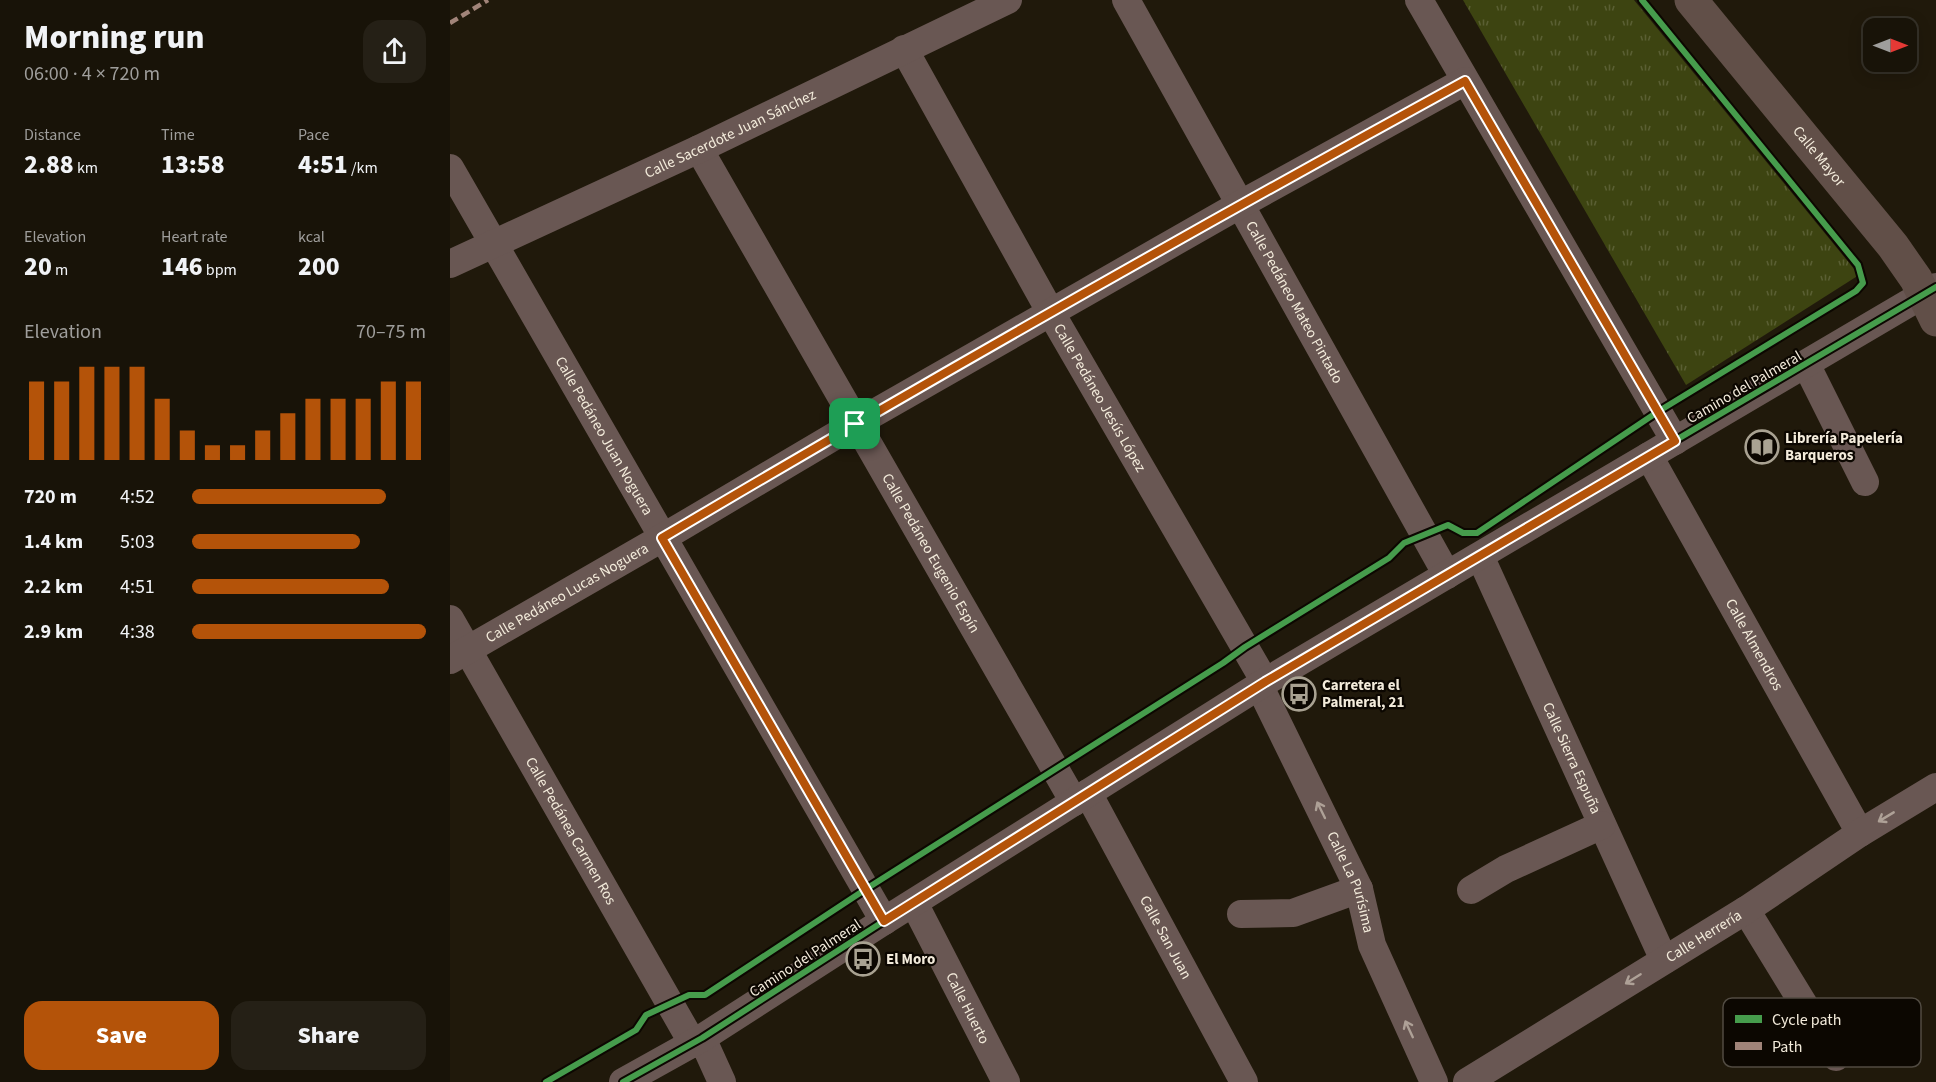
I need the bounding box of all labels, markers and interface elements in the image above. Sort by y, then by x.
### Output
text: Morning run [24,14,204,61]
north arrow [1863,18,1917,72]
map controls [1863,18,1917,72]
button: share [363,20,426,83]
text: 06:00 · 4 × 720 m [24,60,160,88]
street label: Calle Sacerdote Juan Sánchez [641,84,819,184]
street label: Calle Mayor [1788,122,1851,192]
text: Distance [24,124,81,146]
text: Time [161,124,195,146]
text: Pace [298,124,329,146]
text: 2.88 [24,146,74,183]
text: 13:58 [161,146,225,183]
text: 4:51 [298,146,348,183]
text: km [74,157,98,179]
text: /km [348,157,378,179]
street label: Calle Pedáneo Mateo Pintado [1240,217,1348,388]
text: Elevation [24,226,86,248]
text: Heart rate [161,226,228,248]
text: kcal [298,226,325,248]
text: 20 [24,248,52,285]
text: 146 [161,248,203,285]
text: 200 [298,248,340,285]
text: m [52,259,68,281]
text: bpm [203,259,237,281]
text: Elevation [24,318,102,346]
text: 70–75 m [356,318,426,346]
street label: Calle Pedáneo Jesús López [1048,320,1151,476]
street label: Camino del Palmeral [1683,346,1806,429]
street label: Calle Pedáneo Juan Noguera [550,353,658,519]
pin [829,398,880,449]
icon: arrive [838,407,871,440]
place label: Librería Papelería Barqueros [1785,428,1903,466]
library icon: Librería Papelería Barqueros [1744,429,1780,465]
street label: Calle Pedáneo Eugenio Espín [876,470,985,637]
text: 720 m [24,483,77,511]
text: 4:52 [120,483,155,511]
text: 1.4 km [24,528,83,556]
text: 5:03 [120,528,155,556]
street label: Calle Pedáneo Lucas Noguera [482,538,653,648]
text: 2.2 km [24,573,83,601]
text: 4:51 [120,573,155,601]
street label: Calle Almendros [1720,595,1788,694]
text: 2.9 km [24,618,83,646]
text: 4:38 [120,618,155,646]
place label: Carretera el Palmeral, 21 [1322,675,1404,713]
bus stop icon: Carretera el Palmeral, 21 [1281,676,1317,712]
street label: Calle Sierra Espuña [1537,699,1606,817]
street label: Calle Pedánea Carmen Ros [520,753,621,909]
one-way arrow [1314,802,1326,820]
one-way arrow [1878,812,1895,824]
street label: Calle La Purísima [1321,828,1379,935]
street label: Calle San Juan [1134,892,1197,983]
street label: Calle Herrería [1662,905,1746,968]
street label: Camino del Palmeral [745,914,865,1002]
bus stop icon: El Moro [845,941,881,977]
place label: El Moro [886,949,935,970]
street label: Calle Huerto [940,969,995,1048]
one-way arrow [1625,973,1642,985]
legend [1723,998,1921,1067]
button: Save [24,1001,219,1070]
button: Share [231,1001,426,1070]
text: Cycle path [1772,1009,1841,1031]
one-way arrow [1403,1021,1415,1039]
text: Path [1772,1036,1802,1058]

